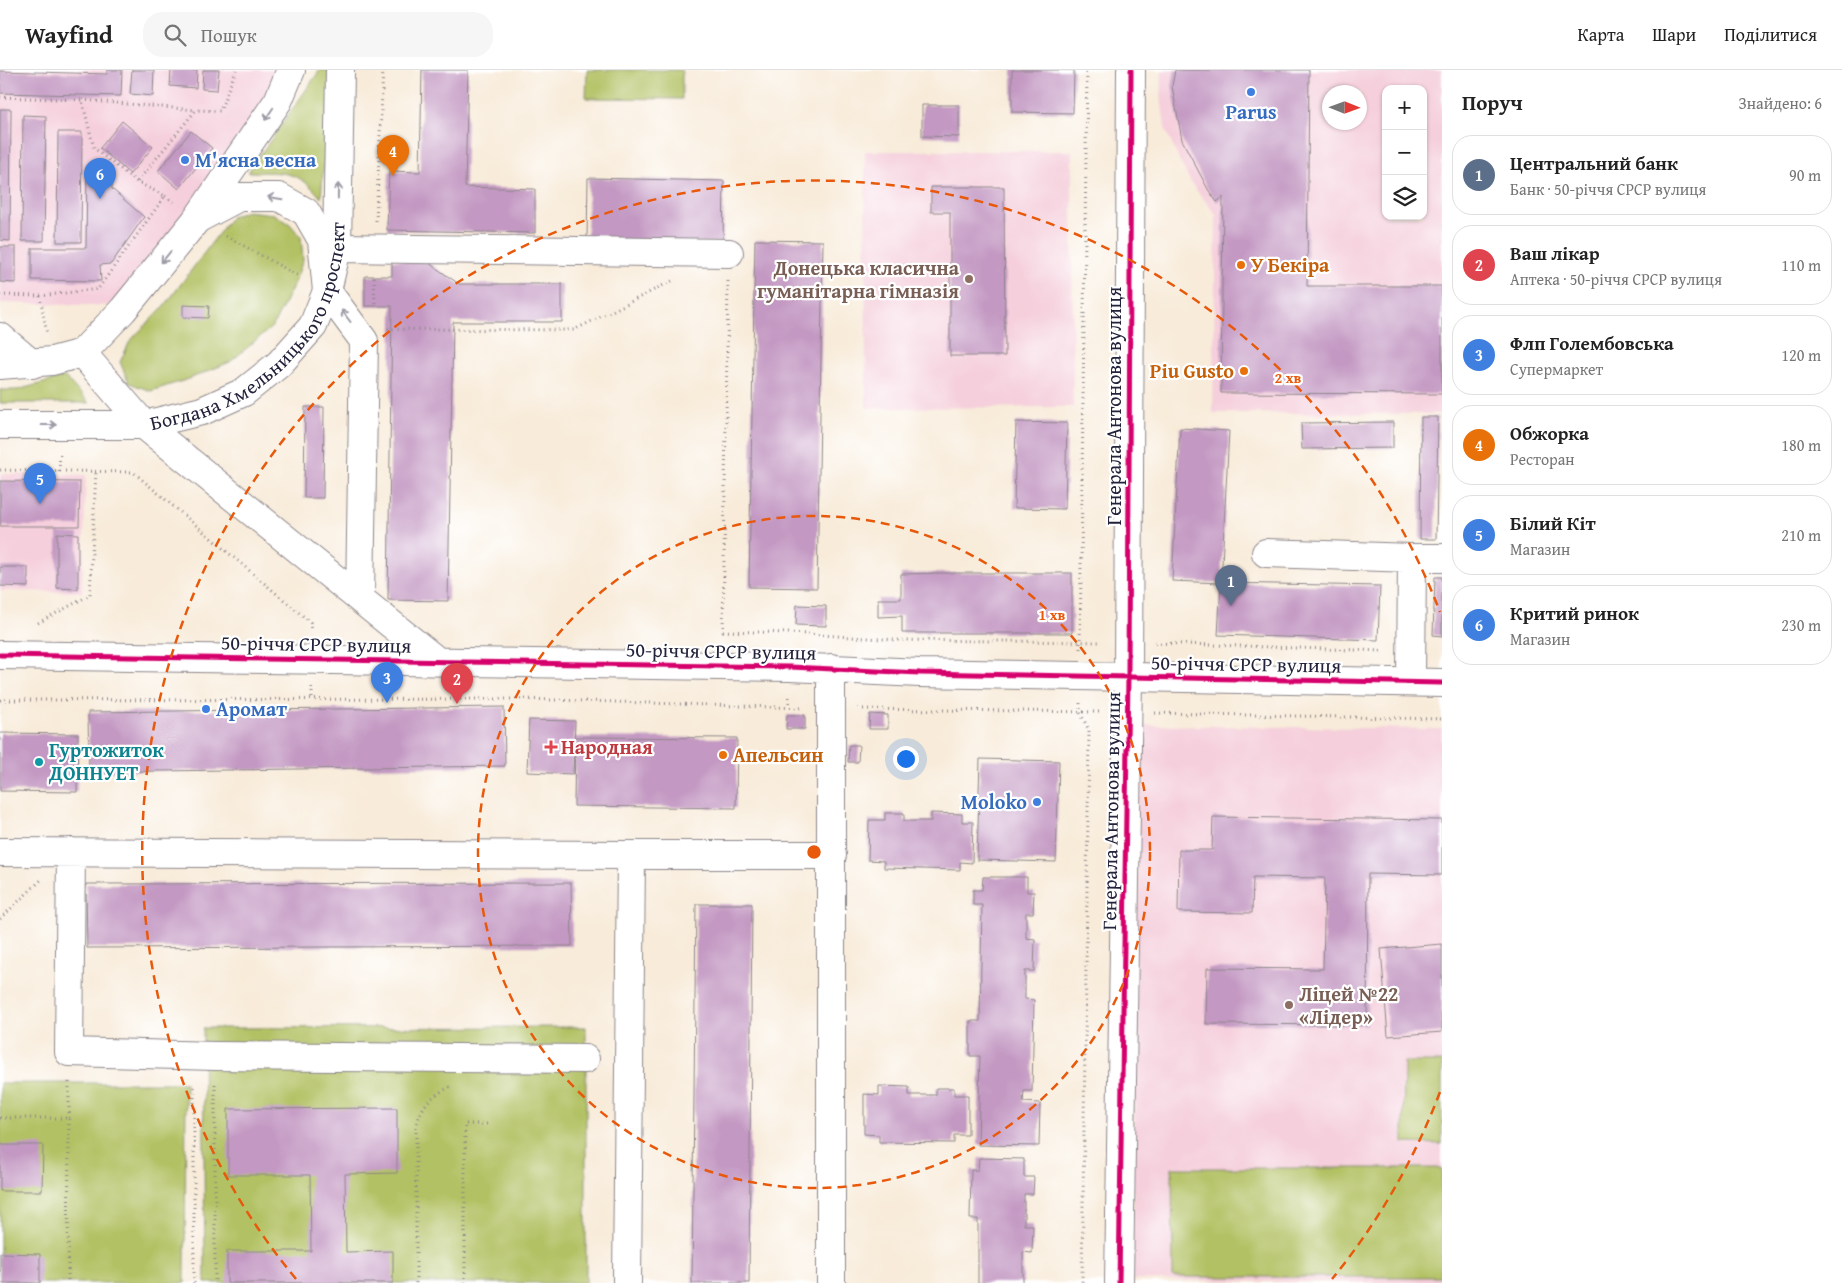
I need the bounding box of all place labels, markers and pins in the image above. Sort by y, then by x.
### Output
marker: Parus [1245,86,1257,98]
place label: Parus [1225,97,1277,126]
pin: 4 [377,135,409,176]
place label: М'ясна весна [195,145,317,174]
marker: М'ясна весна [179,154,191,166]
pin: 6 [84,158,116,199]
place label: У Бекіра [1251,250,1330,279]
place label: Донецька класична гуманітарна гімназія [757,253,960,305]
marker: У Бекіра [1235,259,1247,271]
marker: Донецька класична гуманітарна гімназія [963,273,975,285]
place label: Piu Gusto [1150,356,1234,385]
marker: Piu Gusto [1238,365,1250,377]
pin: 5 [24,463,56,504]
pin: 1 [1215,565,1247,606]
pin: 3 [371,662,403,703]
pin: 2 [441,663,473,704]
place label: Аромат [216,694,287,723]
marker: Аромат [200,703,212,715]
place label: Народная [561,732,653,761]
place label: Гуртожиток ДОННУЕТ [48,735,164,787]
place label: Апельсин [733,740,823,769]
marker: Народная [545,741,557,753]
marker: Апельсин [717,749,729,761]
marker: Гуртожиток ДОННУЕТ [33,756,45,768]
place label: Moloko [961,787,1027,816]
marker: Moloko [1031,796,1043,808]
centre of rings [805,843,823,861]
place label: Ліцей №22 «Лідер» [1299,979,1398,1031]
marker: Ліцей №22 «Лідер» [1283,999,1295,1011]

